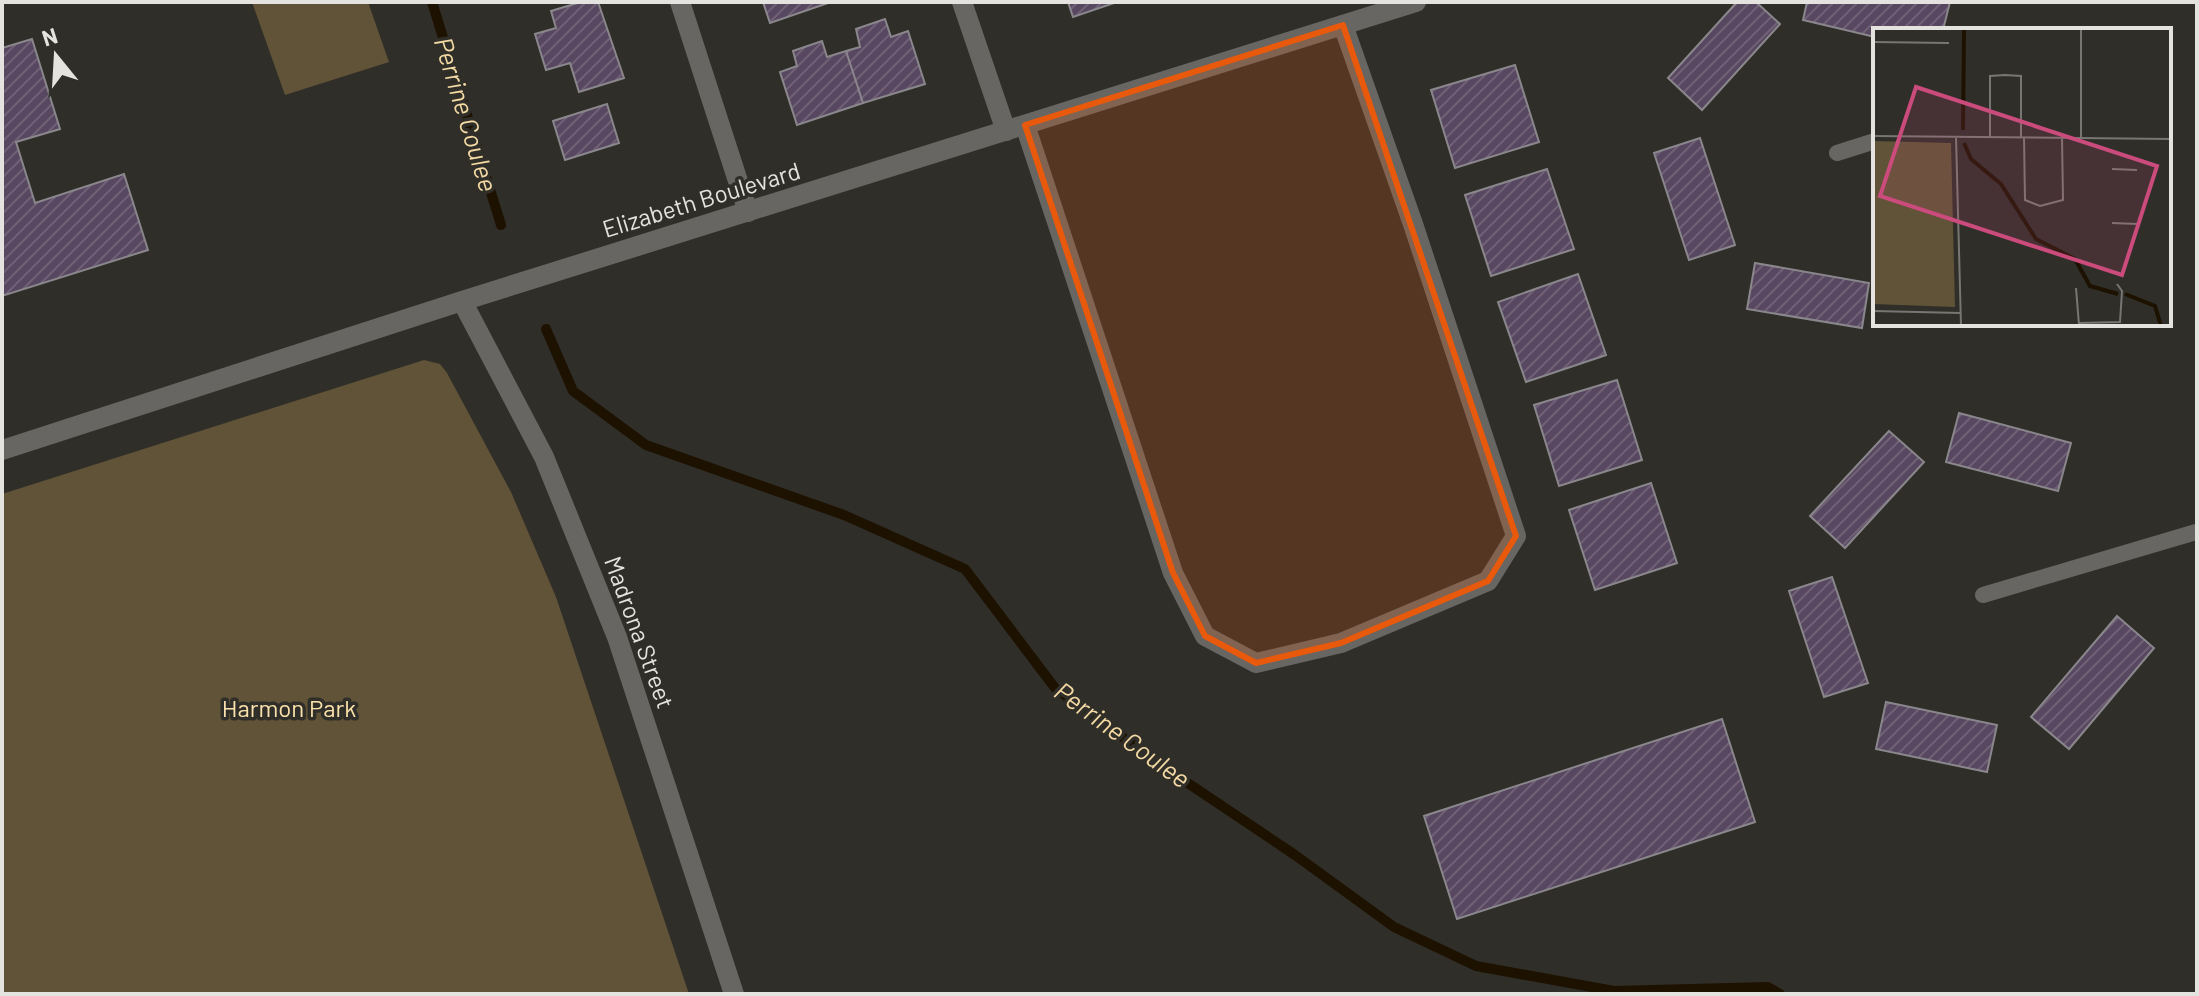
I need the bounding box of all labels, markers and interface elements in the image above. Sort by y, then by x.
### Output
north arrow [16,16,96,96]
text: N [39,21,60,51]
inset map [1873,28,2171,326]
water label: Perrine Coulee [429,33,505,195]
street label: Elizabeth Boulevard [599,155,803,243]
street label: Madrona Street [599,552,681,712]
water label: Perrine Coulee [1049,674,1197,794]
park label: Harmon Park [222,693,356,722]

